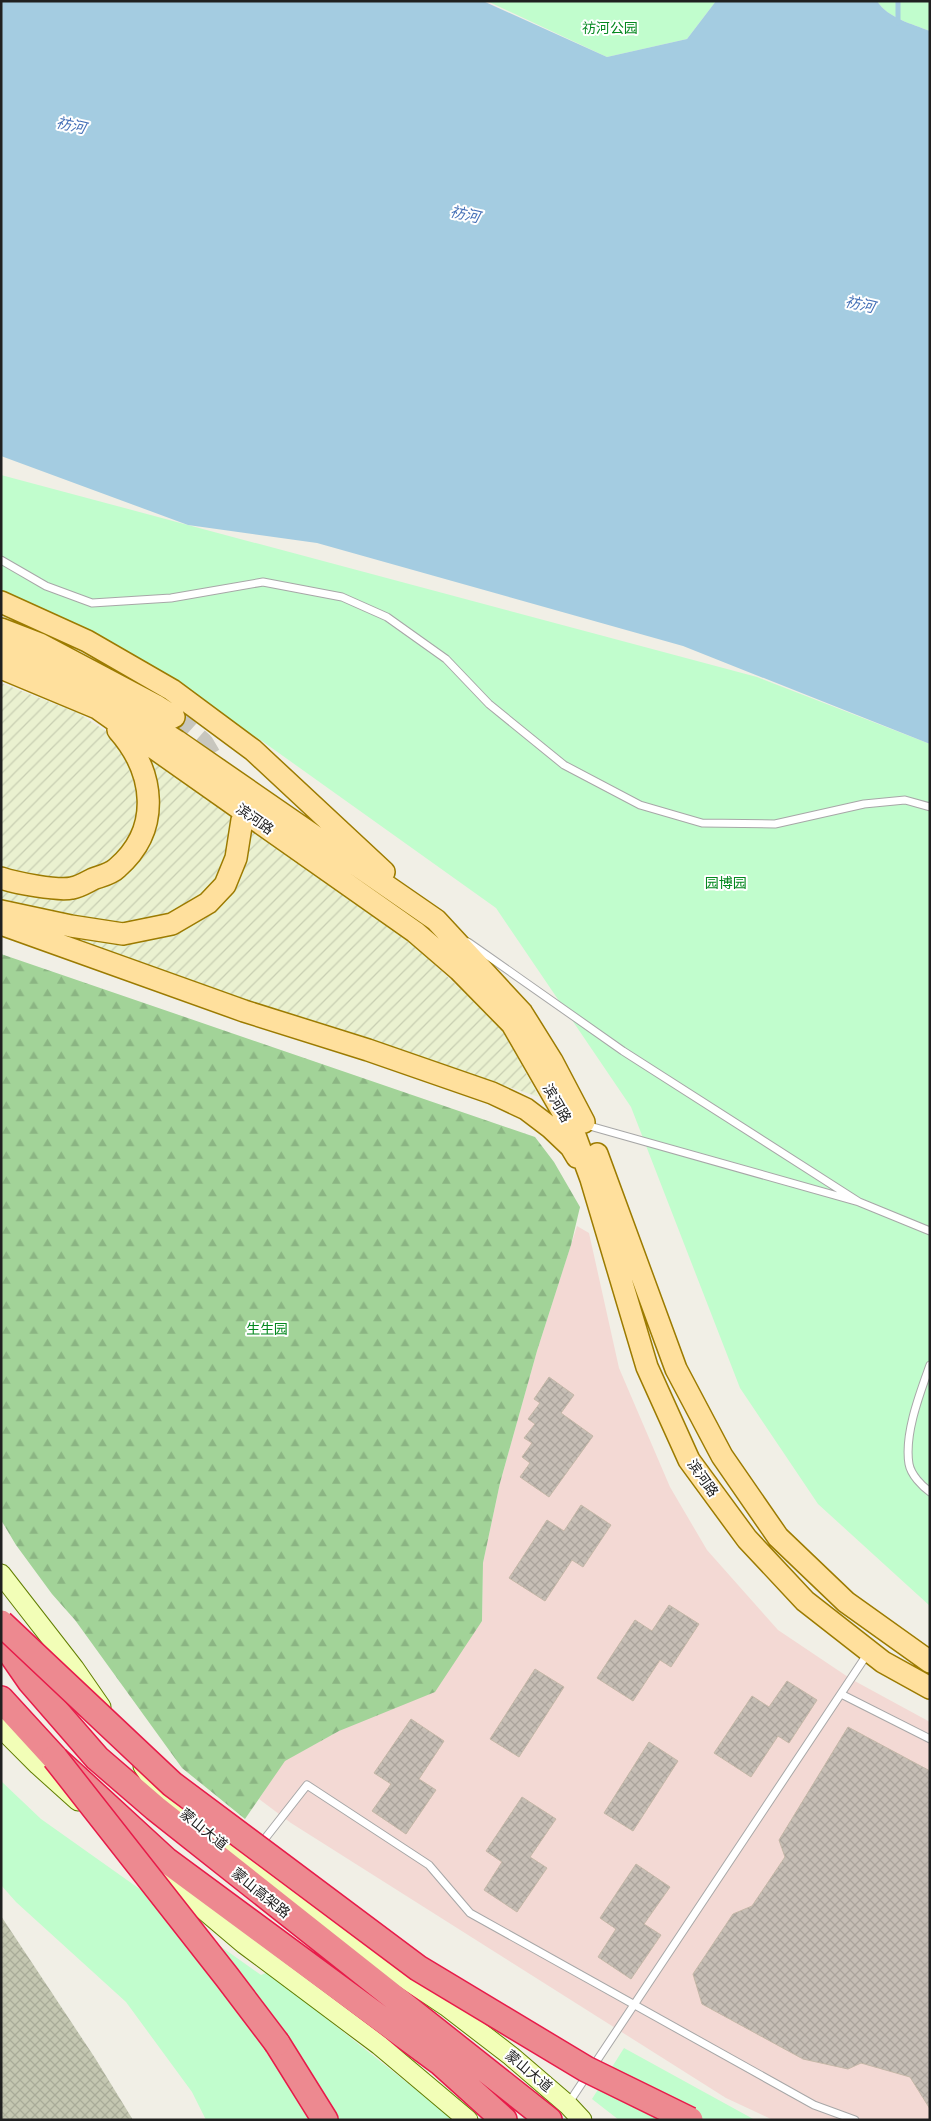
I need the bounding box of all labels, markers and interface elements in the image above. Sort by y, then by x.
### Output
park label: 祊河公园 [582,18,638,38]
water label: 祊河 [54,111,91,139]
water label: 祊河 [448,200,485,228]
water label: 祊河 [843,290,880,318]
street label: 滨河路 [232,799,278,839]
park label: 园博园 [705,873,747,893]
street label: 滨河路 [538,1080,576,1126]
park label: 生生园 [246,1319,288,1339]
street label: 滨河路 [683,1455,723,1501]
street label: 蒙山大道 [176,1804,232,1854]
street label: 蒙山高架路 [228,1863,294,1923]
street label: 蒙山大道 [501,2045,557,2097]

